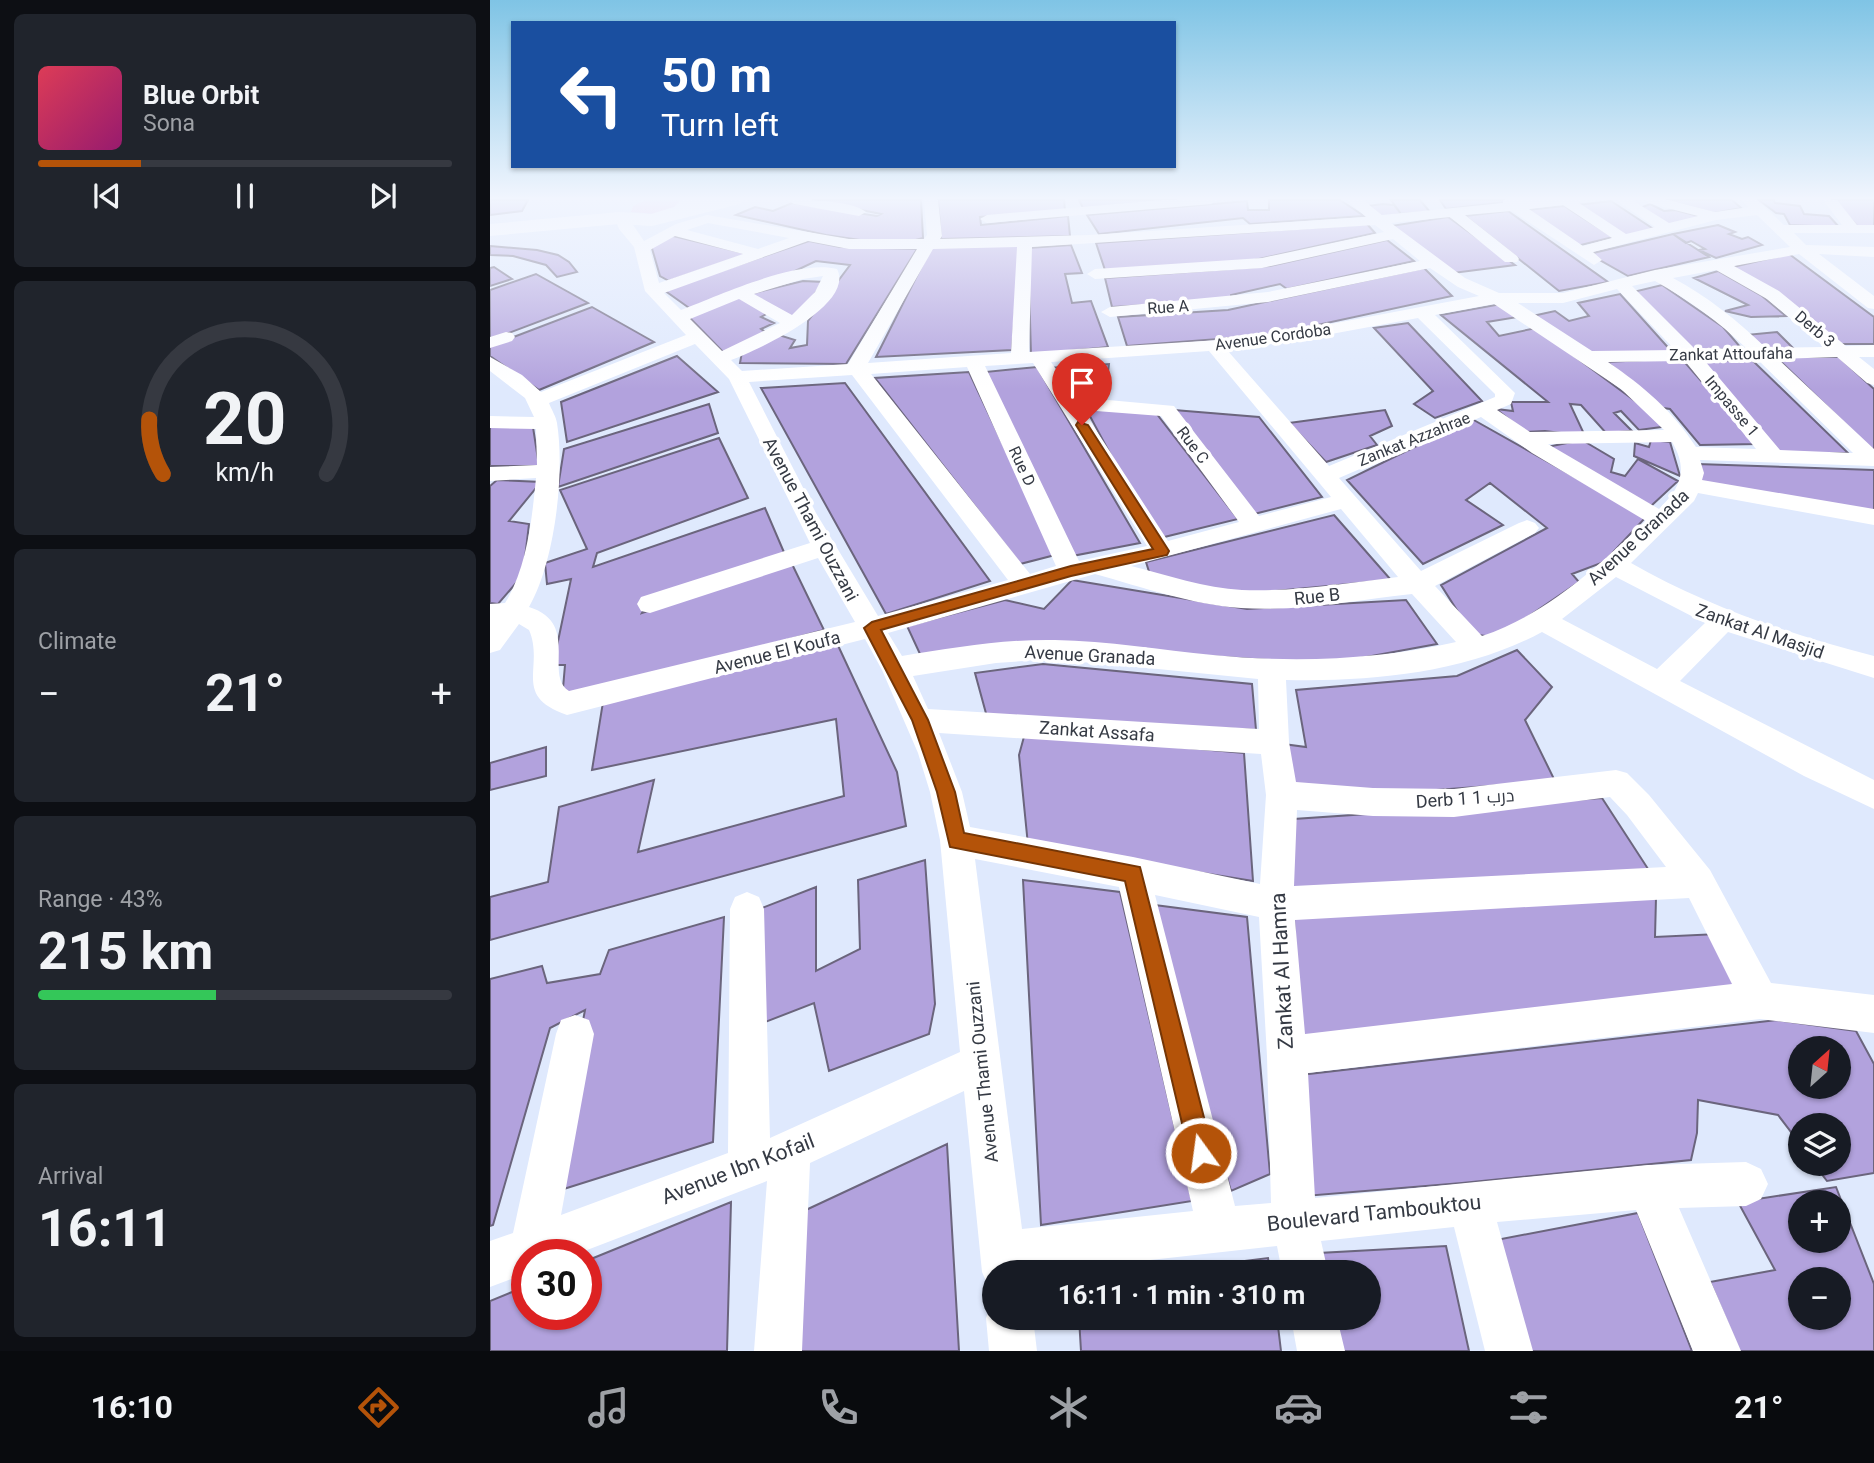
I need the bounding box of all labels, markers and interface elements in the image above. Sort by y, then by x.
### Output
text: 50 m [661,47,772,104]
icon: left [546,49,637,140]
text: Blue Orbit [143,80,259,110]
text: Turn left [661,106,779,144]
text: Sona [143,110,195,137]
icon: previous [88,177,126,215]
icon: pause [226,177,264,215]
icon: next [364,177,402,215]
street label: Rue A [1147,296,1190,318]
street label: Derb 3 [1791,307,1839,351]
street label: Avenue Cordoba [1214,319,1332,355]
street label: Zankat Attoufaha [1669,343,1793,365]
pin [1052,353,1112,425]
icon: arrive [1063,364,1101,402]
street label: Impasse 1 [1701,372,1763,440]
text: 20 [203,377,287,463]
street label: Zankat Azzahrae [1355,408,1473,470]
street label: Rue C [1173,423,1213,467]
street label: Avenue Thami Ouzzani [759,434,863,604]
street label: Rue D [1005,443,1039,489]
text: km/h [216,458,274,487]
street label: Avenue Granada [1583,485,1693,589]
street label: Rue B [1293,583,1341,609]
street label: Zankat Al Masjid [1693,599,1827,663]
street label: Avenue El Koufa [712,626,842,678]
text: Climate [38,628,117,655]
street label: Avenue Granada [1024,641,1156,669]
text: 21° [205,663,285,724]
text: − [38,672,60,716]
text: + [430,672,452,716]
street label: Zankat Assafa [1038,716,1156,746]
street label: Derb 1 درب 1 [1415,784,1515,813]
text: Range · 43% [38,886,163,913]
street label: Zankat Al Hamra [1266,892,1298,1050]
text: 215 km [38,921,213,982]
street label: Avenue Thami Ouzzani [962,980,1002,1164]
north arrow [1788,1036,1852,1099]
map controls [1788,1036,1851,1330]
button: layers [1788,1113,1851,1176]
position arrow [1164,1116,1238,1190]
street label: Avenue Ibn Kofail [658,1129,818,1209]
text: Arrival [38,1163,103,1190]
street label: Boulevard Tambouktou [1266,1190,1482,1236]
button: + [1788,1190,1851,1253]
text: 16:11 [38,1198,172,1259]
speed limit sign: 30 [511,1239,602,1330]
button: − [1788,1267,1851,1330]
text: 16:11 · 1 min · 310 m [1058,1280,1305,1310]
icon: directions [354,1383,403,1432]
icon: music [584,1383,633,1432]
icon: phone [814,1383,863,1432]
icon: climate [1044,1383,1093,1432]
icon: car [1274,1383,1323,1432]
icon: filters [1504,1383,1553,1432]
text: 16:10 [91,1388,173,1426]
text: 21° [1734,1388,1783,1426]

